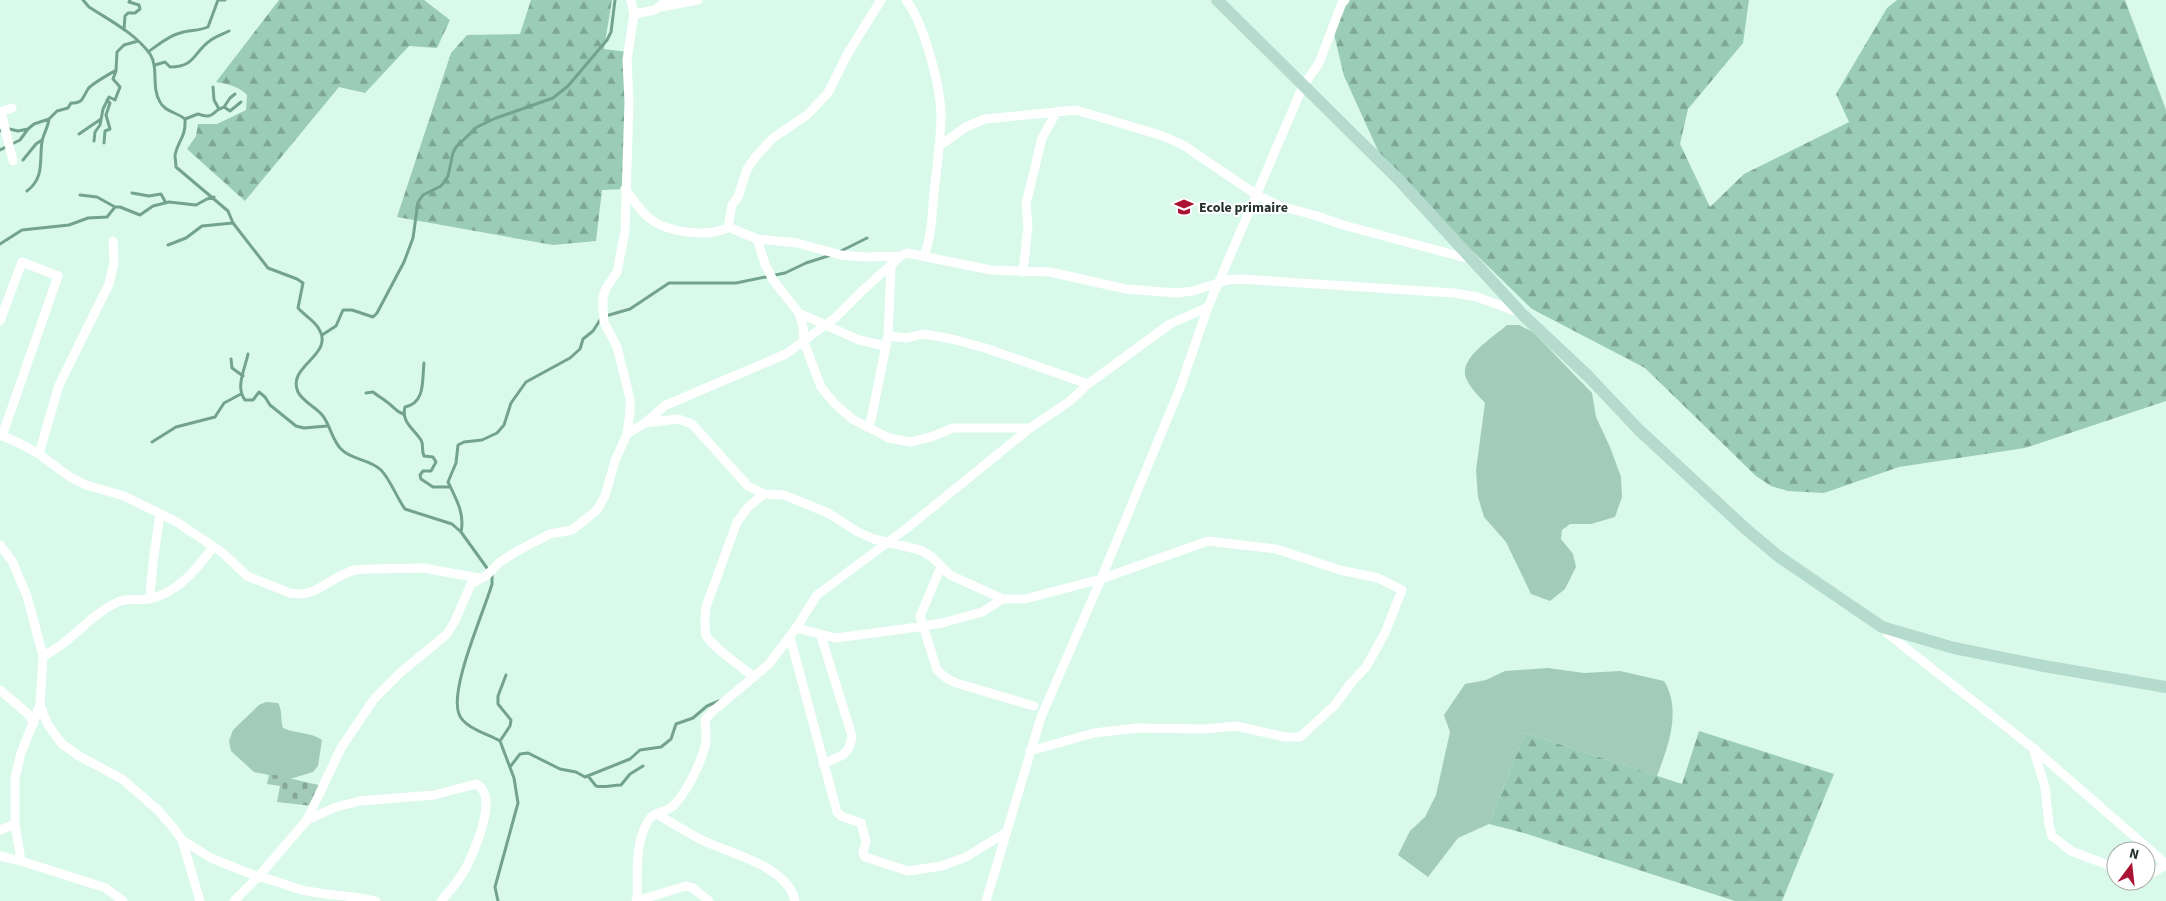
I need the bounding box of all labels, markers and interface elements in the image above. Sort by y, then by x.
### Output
school or university icon: Ecole primaire [1173,196,1195,218]
place label: Ecole primaire [1199,198,1288,218]
north arrow [2106,841,2156,891]
text: N [2127,844,2141,865]

